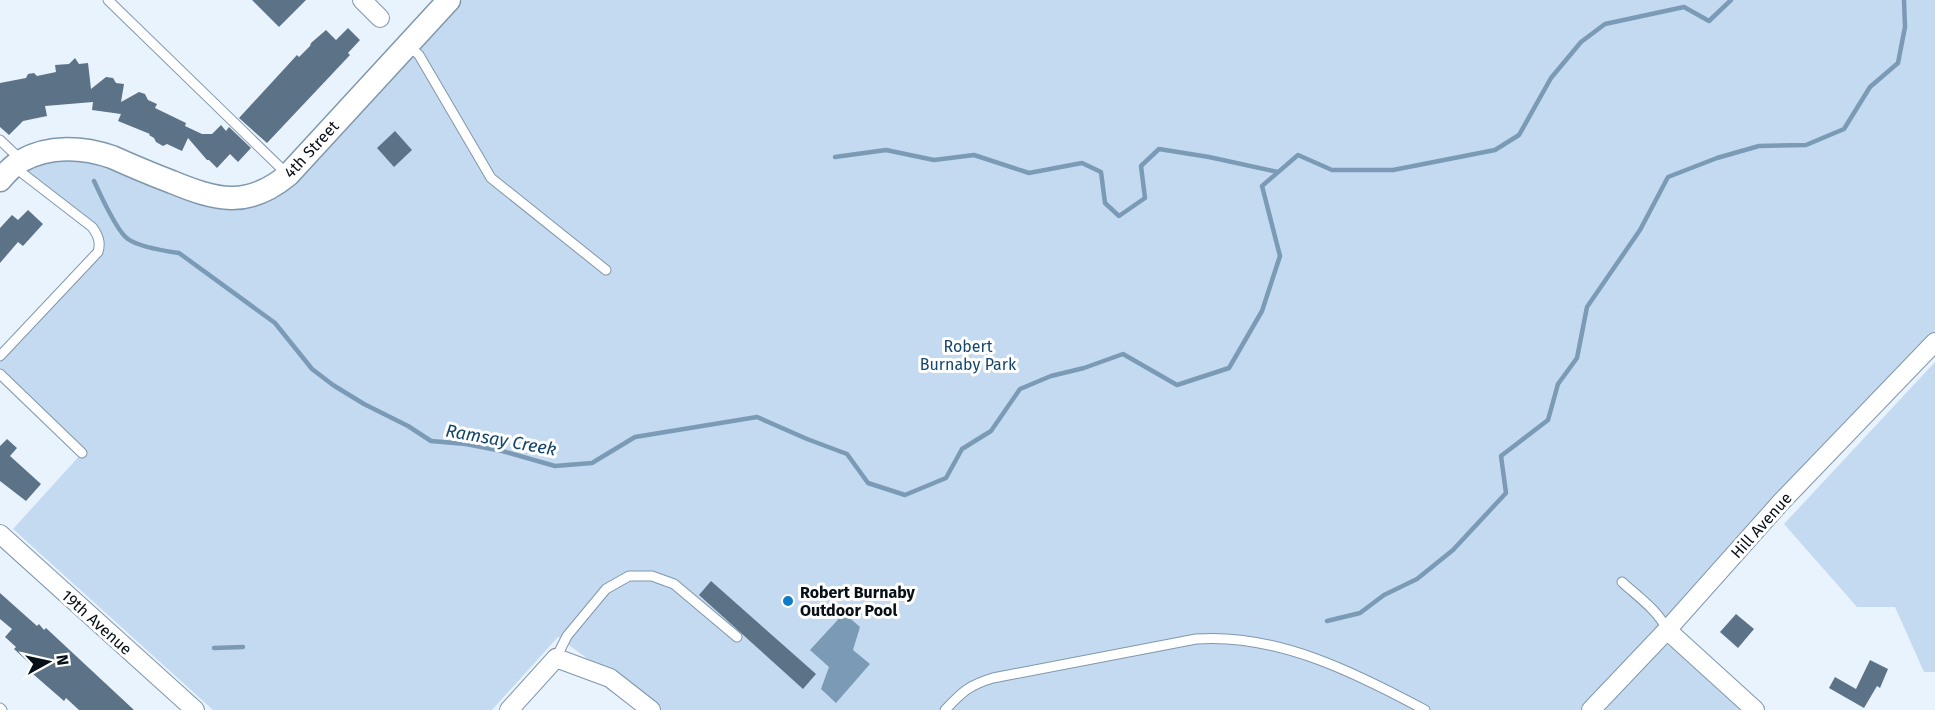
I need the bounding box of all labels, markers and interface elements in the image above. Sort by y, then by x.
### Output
street label: 4th Street [280,117,343,182]
park label: Robert Burnaby Park [920,337,1017,374]
water label: Ramsay Creek [444,419,558,461]
street label: Hill Avenue [1727,488,1796,562]
place label: Robert Burnaby Outdoor Pool [800,583,916,620]
street label: 19th Avenue [58,586,136,659]
marker: Robert Burnaby Outdoor Pool [781,594,795,608]
north arrow [18,632,78,692]
text: N [52,653,73,667]

